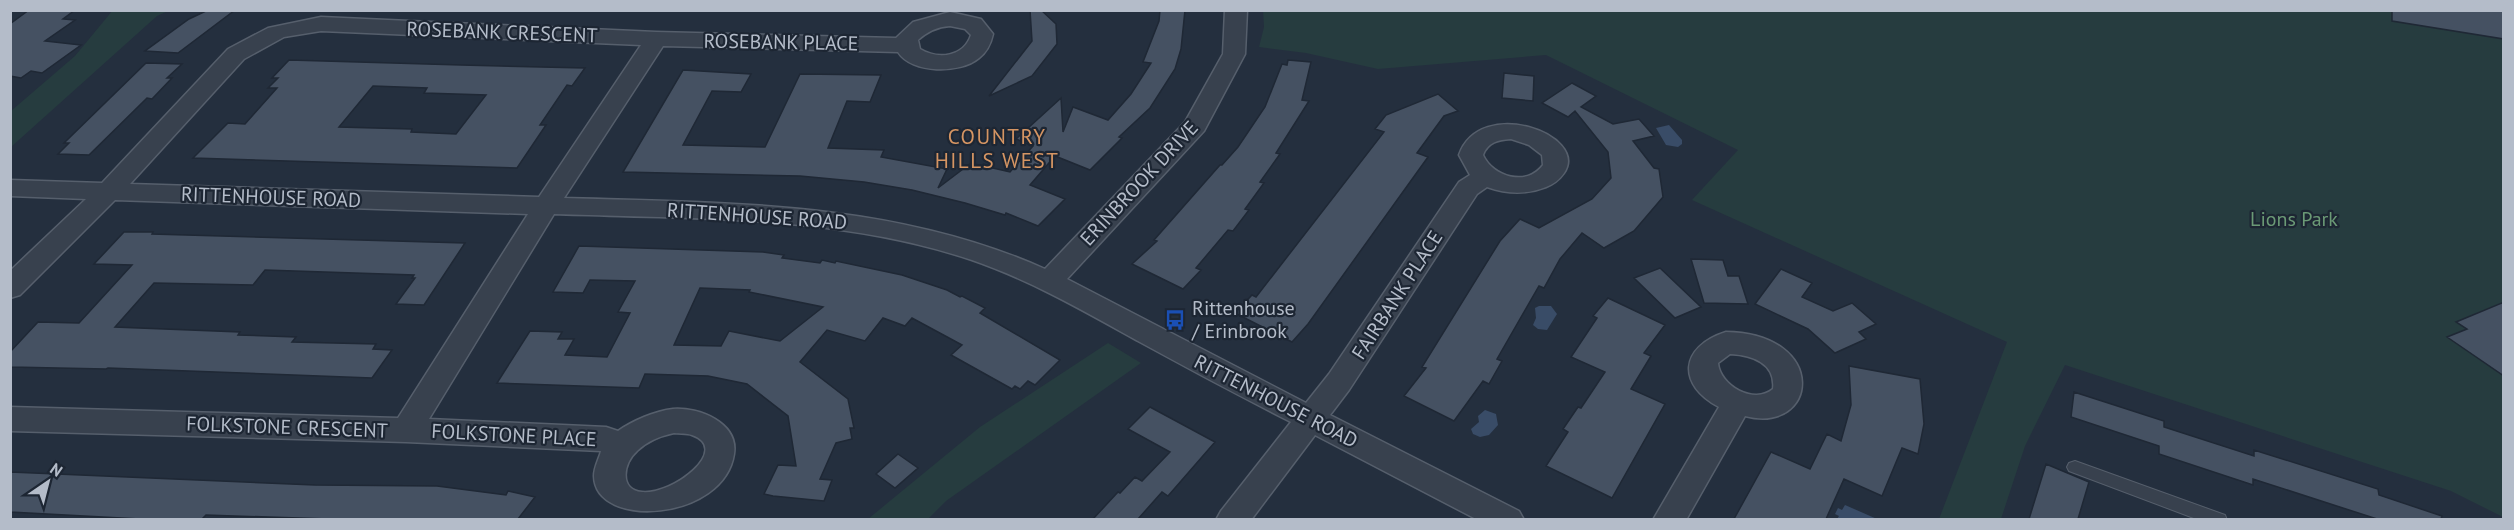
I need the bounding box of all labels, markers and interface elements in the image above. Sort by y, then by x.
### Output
street label: ROSEBANK CRESCENT [406,16,598,48]
street label: ROSEBANK PLACE [703,28,859,56]
street label: ERINBROOK DRIVE [1074,115,1204,251]
district label: COUNTRY HILLS WEST [935,123,1059,174]
street label: RITTENHOUSE ROAD [180,181,362,213]
street label: RITTENHOUSE ROAD [666,197,848,235]
park label: Lions Park [2250,206,2338,232]
street label: FAIRBANK PLACE [1346,226,1448,364]
place label: Rittenhouse / Erinbrook [1191,295,1295,344]
bus stop icon: Rittenhouse / Erinbrook [1163,308,1187,332]
street label: RITTENHOUSE ROAD [1190,348,1362,454]
street label: FOLKSTONE CRESCENT [186,410,388,444]
street label: FOLKSTONE PLACE [431,418,597,452]
north arrow [18,452,78,512]
text: N [47,459,67,481]

